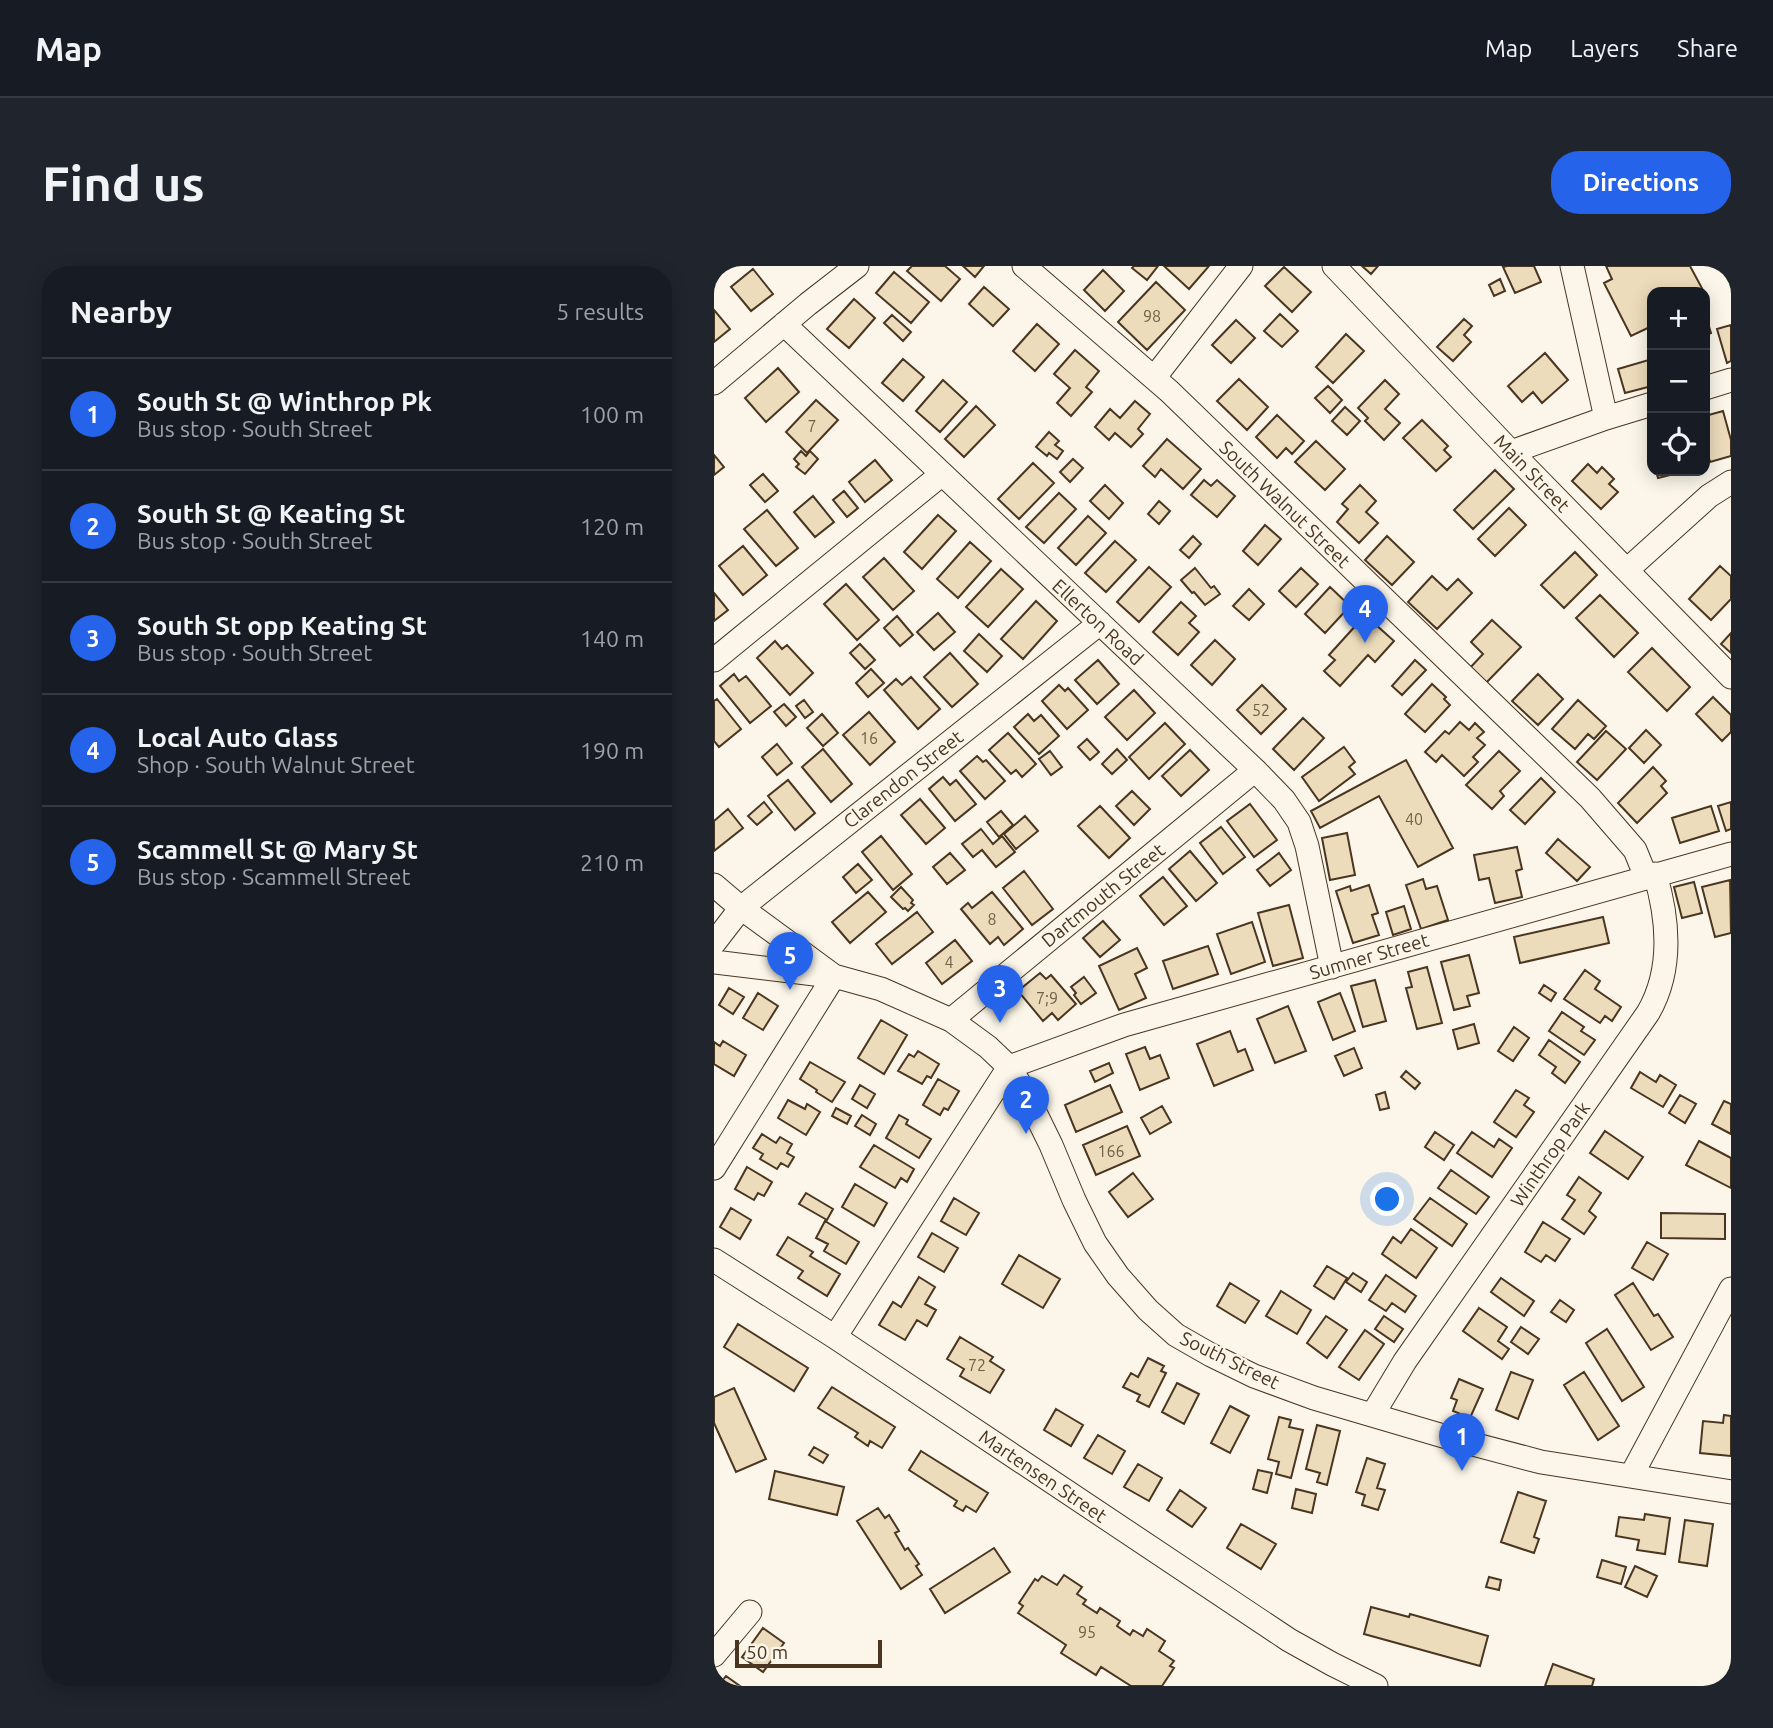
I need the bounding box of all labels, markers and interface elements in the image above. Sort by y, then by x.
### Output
text: Map [35,30,102,67]
text: Map [1485,35,1532,62]
text: Layers [1570,35,1639,62]
text: Share [1677,35,1738,62]
button: Directions [1551,151,1731,214]
text: Find us [42,155,205,210]
map controls [1647,287,1710,476]
button: + [1647,287,1710,350]
text: Nearby [70,295,172,329]
text: 5 results [556,299,644,324]
house number: 98 [1143,307,1161,325]
button: − [1647,350,1710,413]
text: South St @ Winthrop Pk [137,387,432,416]
text: 1 [87,402,99,427]
text: 100 m [580,402,644,427]
button: locate [1647,413,1710,476]
text: Bus stop · South Street [137,416,372,441]
house number: 7 [807,417,817,435]
street label: Main Street [1490,430,1575,517]
street label: South Walnut Street [1215,436,1355,572]
text: South St @ Keating St [137,499,405,528]
text: 2 [87,514,99,539]
text: 120 m [580,514,644,539]
text: Bus stop · South Street [137,528,372,553]
street label: Ellerton Road [1048,574,1148,670]
pin: 4 [1342,585,1388,643]
text: South St opp Keating St [137,611,427,640]
text: 3 [87,626,99,651]
text: 140 m [580,626,644,651]
text: Bus stop · South Street [137,640,372,665]
house number: 52 [1252,701,1270,719]
text: Local Auto Glass [137,723,338,752]
street label: Clarendon Street [839,725,967,832]
house number: 16 [860,729,878,747]
text: 4 [87,738,99,763]
text: 190 m [580,738,644,763]
text: Shop · South Walnut Street [137,752,415,777]
house number: 40 [1405,810,1423,828]
text: Scammell St @ Mary St [137,835,418,864]
street label: Dartmouth Street [1037,838,1169,951]
text: 5 [87,850,99,875]
text: 210 m [580,850,644,875]
text: Bus stop · Scammell Street [137,864,411,889]
house number: 8 [987,910,997,928]
street label: Sumner Street [1307,928,1432,984]
pin: 5 [767,932,813,990]
house number: 4 [944,953,954,971]
pin: 3 [977,965,1023,1023]
house number: 7;9 [1036,989,1058,1007]
pin: 2 [1003,1076,1049,1134]
street label: Winthrop Park [1506,1097,1595,1211]
house number: 166 [1097,1142,1125,1160]
your location [1370,1182,1404,1216]
street label: South Street [1177,1327,1284,1394]
house number: 72 [968,1356,986,1374]
pin: 1 [1439,1413,1485,1471]
street label: Martensen Street [975,1425,1111,1527]
house number: 95 [1078,1623,1096,1641]
scale bar [735,1637,882,1669]
text: 50 m [746,1641,788,1663]

